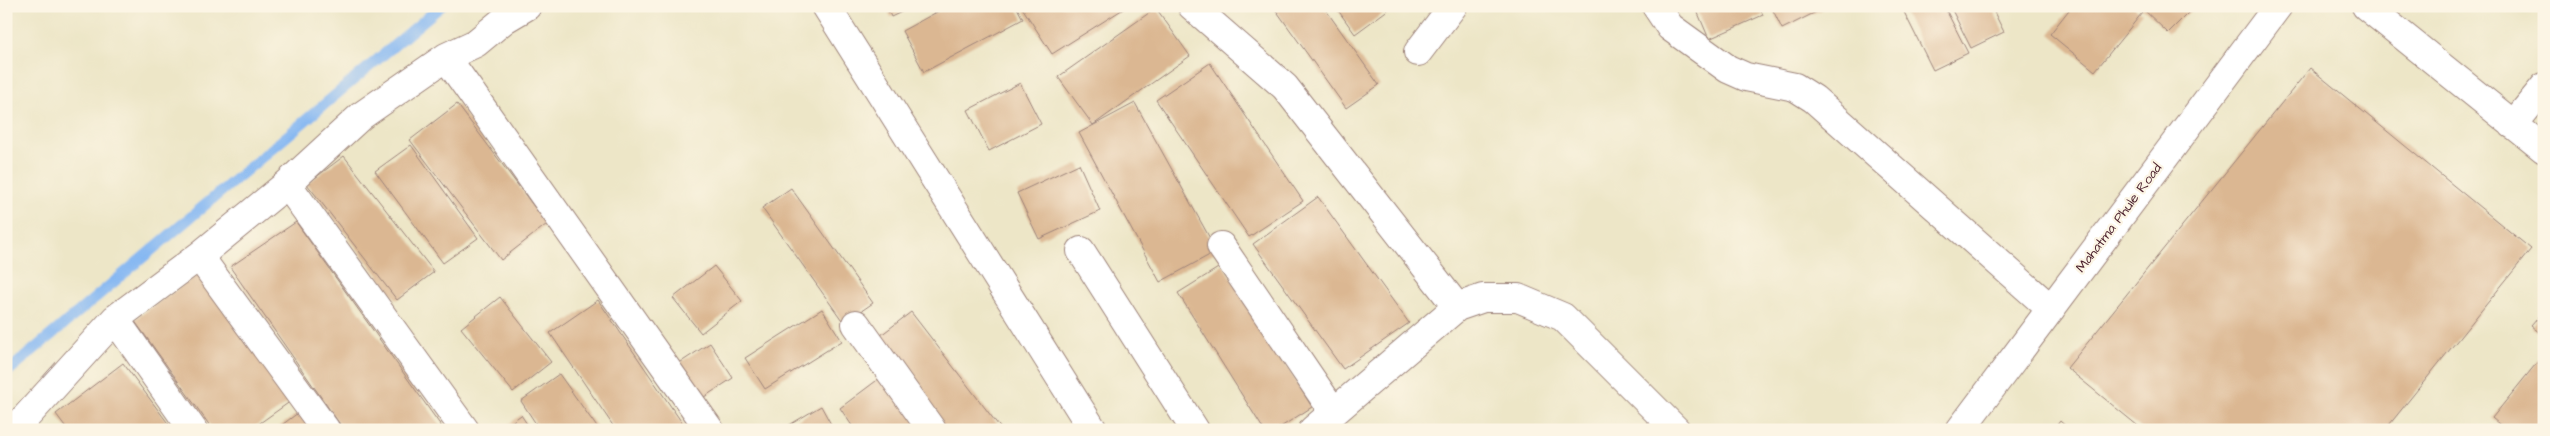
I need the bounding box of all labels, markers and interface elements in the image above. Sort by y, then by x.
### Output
street label: Mahatma Phule Road [2071,159,2167,277]

